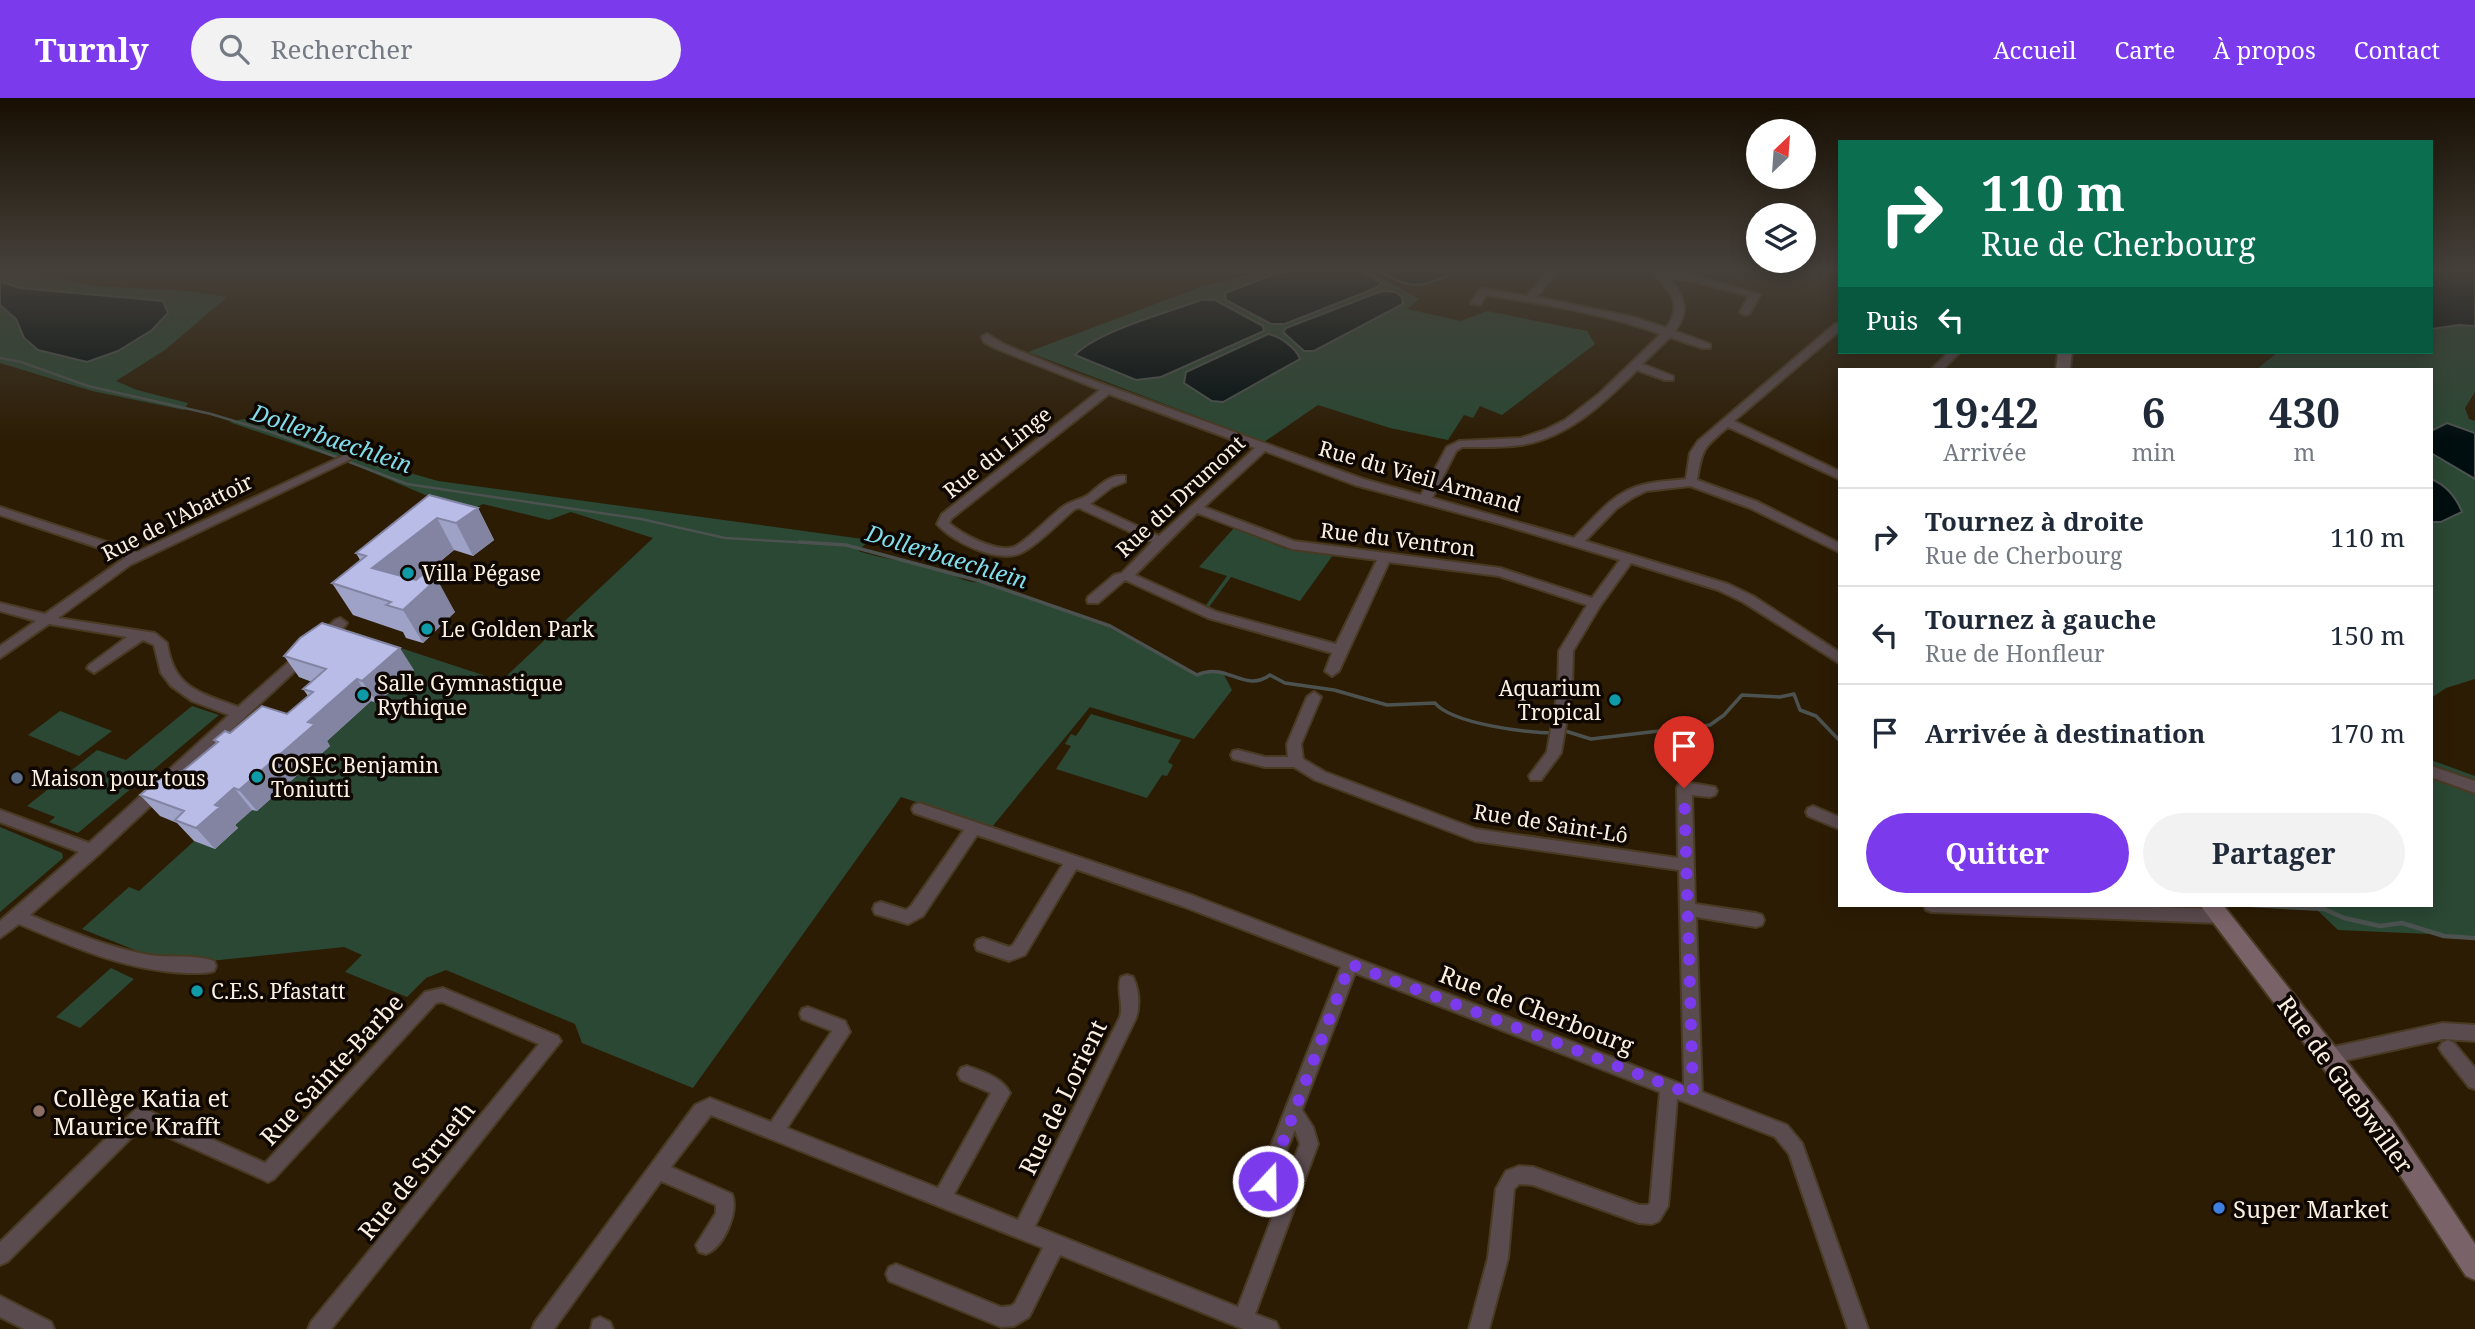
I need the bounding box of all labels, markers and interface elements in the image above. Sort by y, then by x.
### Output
search box [191,18,681,81]
text: Turnly [35,27,149,72]
icon: search [215,30,253,68]
text: Rechercher [271,31,412,67]
text: Accueil [1993,33,2076,66]
text: Carte [2114,33,2175,66]
text: À propos [2213,33,2316,66]
text: Contact [2354,33,2440,66]
north arrow [1746,119,1816,189]
map controls [1746,119,1816,273]
text: 110 m [1981,159,2125,225]
icon: right [1866,168,1957,259]
button: layers [1746,203,1816,273]
text: Rue de Cherbourg [1981,222,2256,265]
icon: left [1932,301,1970,339]
text: Puis [1866,302,1918,338]
text: 19:42 [1931,383,2039,440]
text: 6 [2142,383,2166,440]
text: 430 [2269,383,2340,440]
water label: Dollerbaechlein [247,395,417,480]
street label: Rue du Linge [937,400,1057,504]
street label: Rue du Drumont [1109,429,1251,563]
street label: Rue du Vieil Armand [1316,434,1524,518]
text: Arrivée [1943,436,2026,468]
text: min [2132,436,2176,468]
text: m [2293,436,2315,468]
street label: Rue de l'Abattoir [97,467,257,567]
text: Tournez à droite [1925,503,2144,539]
water label: Dollerbaechlein [861,516,1032,596]
street label: Rue du Ventron [1319,516,1477,562]
icon: right [1866,518,1904,556]
text: 110 m [2330,519,2405,555]
text: Rue de Cherbourg [1925,539,2122,571]
place label: Villa Pégase [422,559,541,587]
marker: Villa Pégase [400,565,416,581]
text: Tournez à gauche [1925,601,2156,637]
place label: Le Golden Park [441,615,595,643]
icon: left [1866,616,1904,654]
text: 150 m [2330,617,2405,653]
marker: Le Golden Park [419,621,435,637]
text: Rue de Honfleur [1925,637,2105,669]
place label: Salle Gymnastique Rythique [377,669,563,721]
place label: Aquarium Tropical [1499,674,1601,726]
marker: Salle Gymnastique Rythique [355,687,371,703]
marker: Aquarium Tropical [1607,692,1623,708]
icon: arrive [1866,714,1904,752]
text: Arrivée à destination [1925,715,2205,751]
text: 170 m [2330,715,2405,751]
pin [1654,716,1714,788]
icon: arrive [1665,727,1703,765]
place label: COSEC Benjamin Toniutti [271,751,439,803]
place label: Maison pour tous [31,764,206,792]
marker: COSEC Benjamin Toniutti [249,769,265,785]
marker: Maison pour tous [9,770,25,786]
street label: Rue de Saint-Lô [1472,797,1630,849]
button: Quitter [1866,813,2129,893]
button: Partager [2143,813,2405,893]
street label: Rue de Cherbourg [1435,957,1639,1061]
place label: C.E.S. Pfastatt [211,977,345,1005]
marker: C.E.S. Pfastatt [189,983,205,999]
street label: Rue Sainte-Barbe [252,986,410,1152]
street label: Rue de Guebwiller [2271,989,2421,1179]
street label: Rue de Lorient [1010,1014,1114,1180]
place label: Collège Katia et Maurice Krafft [53,1081,229,1142]
street label: Rue de Strueth [350,1094,482,1246]
marker: Collège Katia et Maurice Krafft [31,1103,47,1119]
position arrow [1231,1144,1305,1218]
place label: Super Market [2233,1192,2389,1225]
marker: Super Market [2211,1200,2227,1216]

